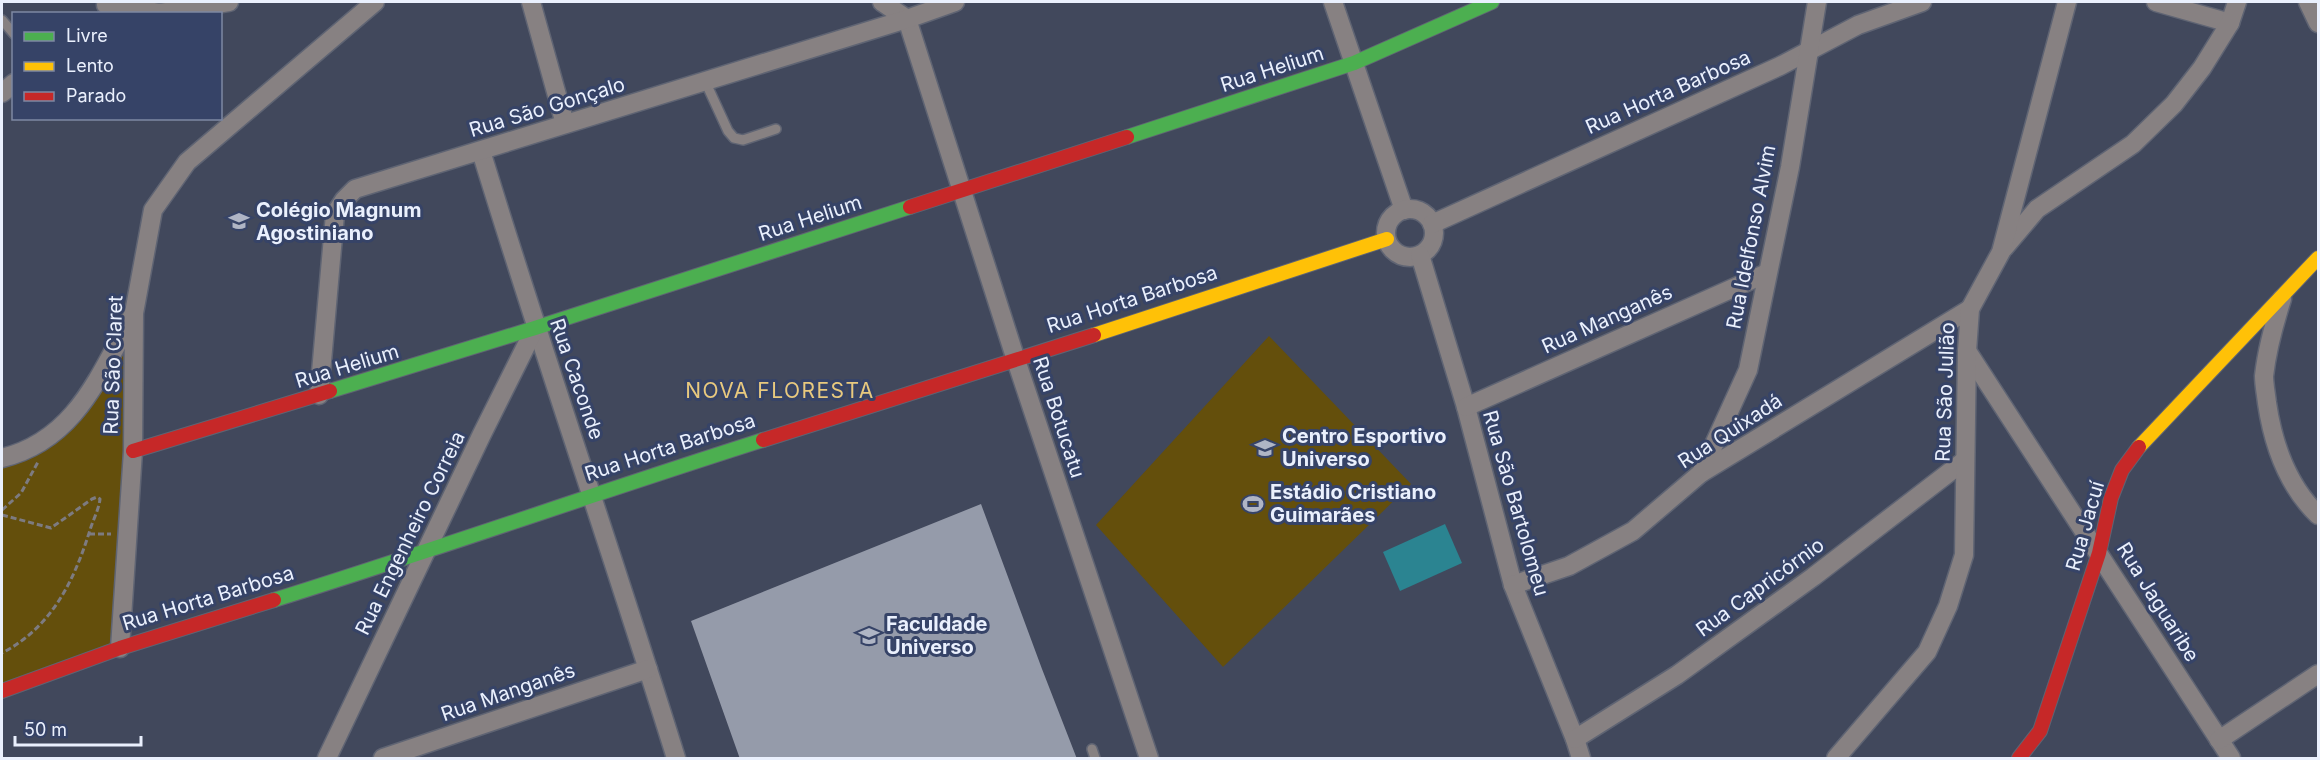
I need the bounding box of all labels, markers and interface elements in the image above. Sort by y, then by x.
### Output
legend [12,12,222,120]
text: Livre [66,25,108,46]
street label: Rua Helium [1217,41,1327,97]
street label: Rua Horta Barbosa [1582,45,1754,139]
text: Lento [66,55,114,76]
street label: Rua São Gonçalo [466,72,628,142]
text: Parado [66,85,126,106]
street label: Rua Idelfonso Alvim [1721,143,1781,331]
street label: Rua Helium [755,190,865,246]
place label: Colégio Magnum Agostiniano [256,198,422,245]
school or university icon: Colégio Magnum Agostiniano [227,209,251,233]
street label: Rua Horta Barbosa [1044,260,1220,338]
street label: Rua Manganês [1538,280,1676,358]
street label: Rua São Claret [99,295,127,435]
street label: Rua Caconde [545,315,609,443]
street label: Rua São Julião [1931,322,1959,462]
street label: Rua Helium [292,339,402,393]
street label: Rua Botucatu [1028,353,1090,481]
district label: NOVA FLORESTA [685,378,875,403]
street label: Rua Quixadá [1674,388,1786,474]
street label: Rua Horta Barbosa [582,408,758,486]
street label: Rua São Bartolomeu [1478,408,1554,598]
place label: Centro Esportivo Universo [1282,424,1447,471]
street label: Rua Engenheiro Correia [350,427,470,639]
school or university icon: Centro Esportivo Universo [1253,436,1277,460]
street label: Rua Jacuí [2061,478,2109,574]
place label: Estádio Cristiano Guimarães [1270,480,1436,527]
sports icon: Estádio Cristiano Guimarães [1241,492,1265,516]
street label: Rua Capricórnio [1691,533,1829,641]
street label: Rua Jaguaribe [2112,538,2204,666]
street label: Rua Horta Barbosa [119,561,297,635]
place label: Faculdade Universo [886,612,987,659]
school or university icon: Faculdade Universo [857,624,881,648]
street label: Rua Manganês [438,658,578,726]
scale bar [15,709,141,747]
text: 50 m [24,719,67,740]

